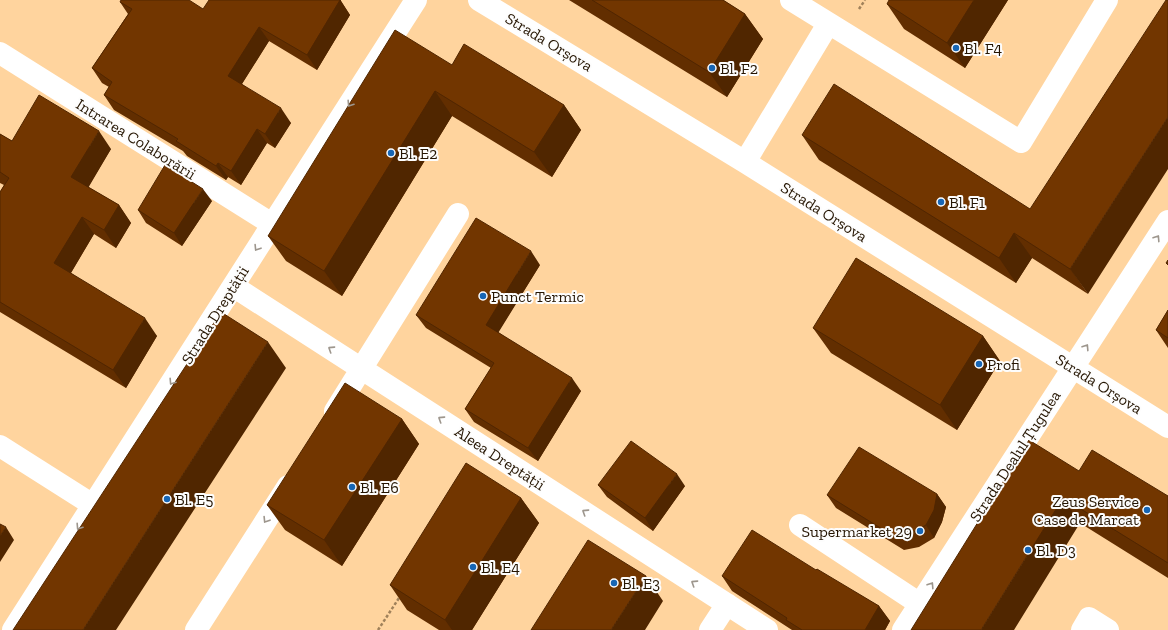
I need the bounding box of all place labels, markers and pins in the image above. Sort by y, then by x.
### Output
place label: Bl. F4 [964,39,1002,58]
marker: Bl. F4 [951,43,961,53]
place label: Bl. F2 [720,59,758,78]
marker: Bl. F2 [707,63,717,73]
place label: Bl. E2 [399,144,437,163]
marker: Bl. E2 [386,148,396,158]
place label: Bl. F1 [949,193,985,212]
marker: Bl. F1 [936,197,946,207]
place label: Punct Termic [491,287,584,306]
marker: Punct Termic [478,291,488,301]
place label: Profi [987,355,1020,374]
marker: Profi [974,359,984,369]
place label: Bl. E6 [360,478,399,497]
marker: Bl. E6 [347,482,357,492]
place label: Bl. E5 [175,490,213,509]
place label: Zeus Service Case de Marcat [1033,492,1139,529]
marker: Bl. E5 [162,494,172,504]
marker: Zeus Service Case de Marcat [1142,505,1152,515]
place label: Supermarket 29 [801,522,912,541]
marker: Supermarket 29 [915,526,925,536]
place label: Bl. D3 [1036,541,1076,560]
marker: Bl. D3 [1023,545,1033,555]
place label: Bl. E4 [481,558,520,577]
marker: Bl. E4 [468,562,478,572]
place label: Bl. E3 [622,574,660,593]
marker: Bl. E3 [609,578,619,588]

